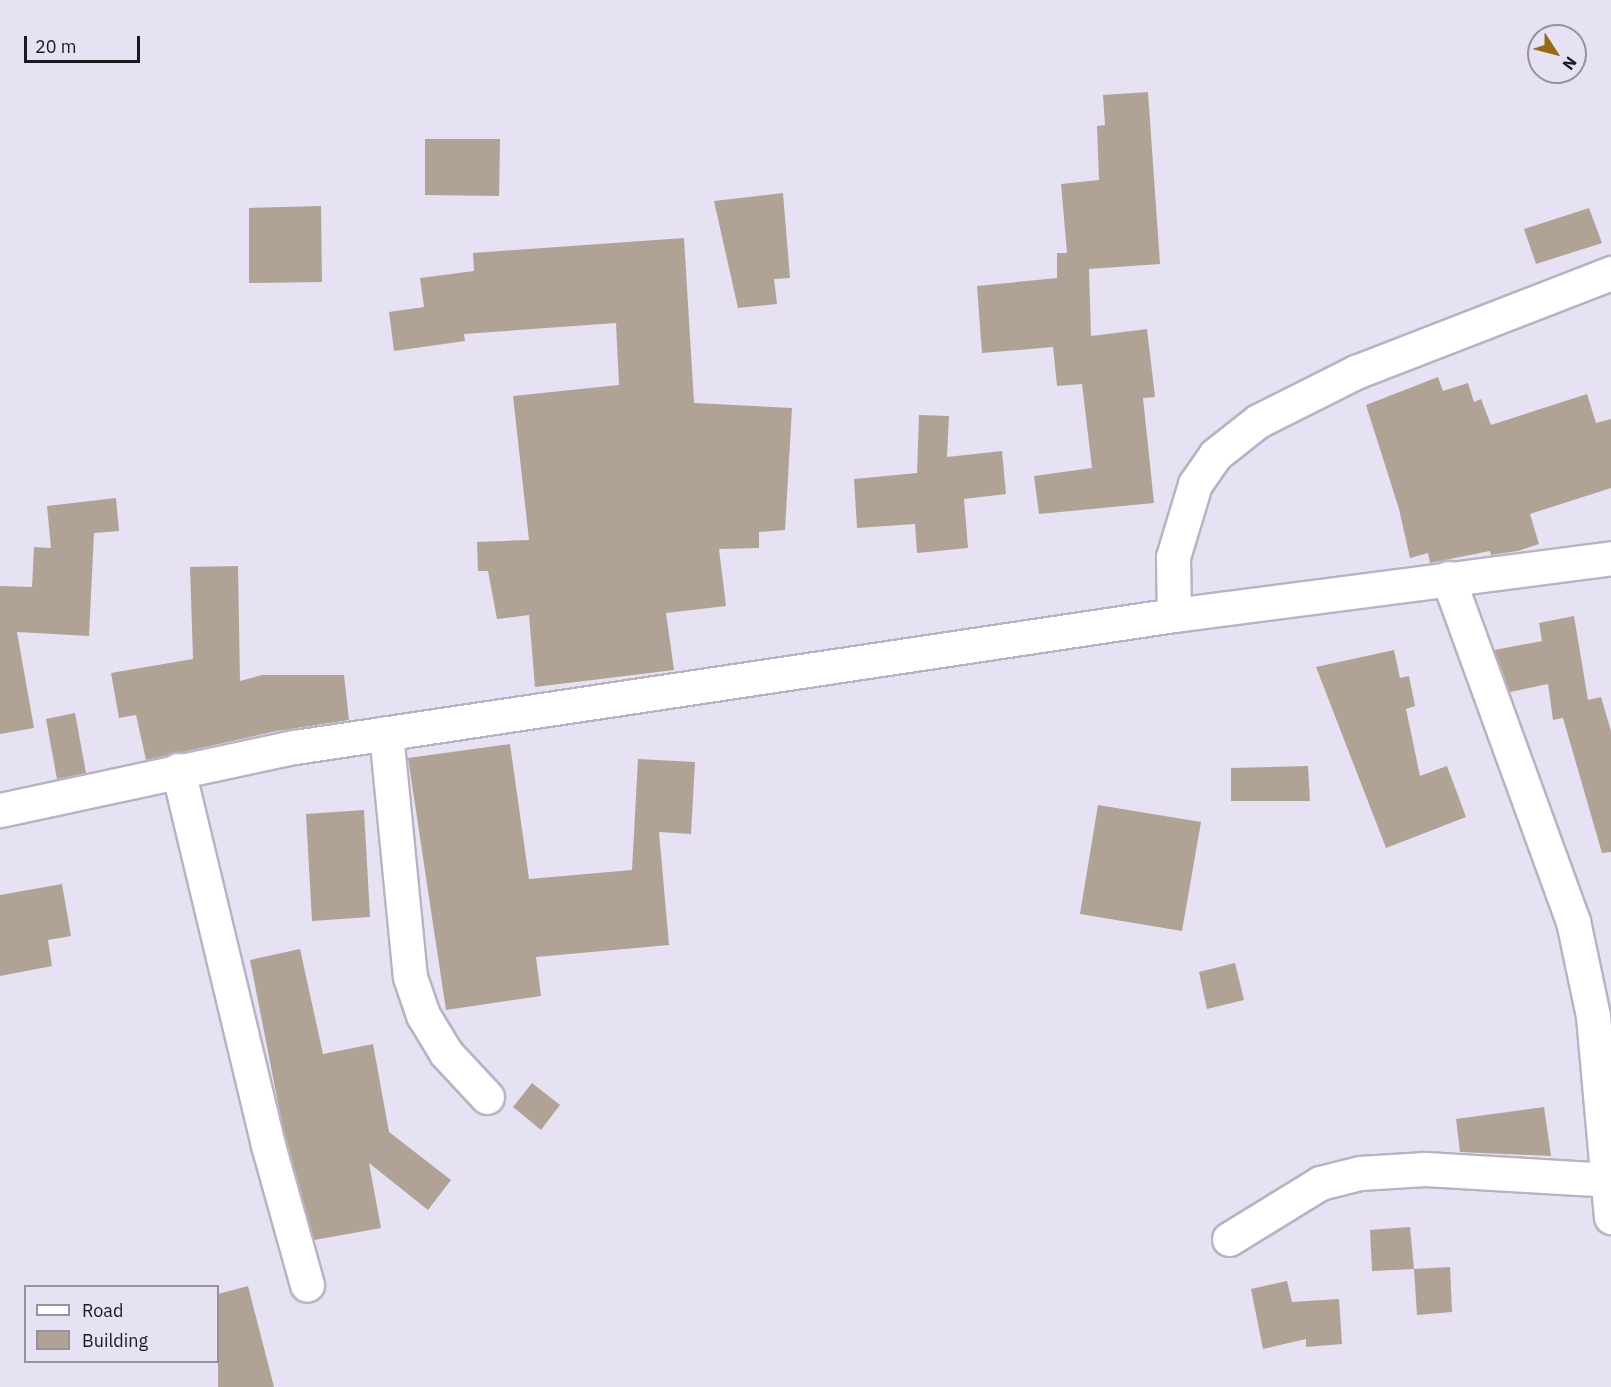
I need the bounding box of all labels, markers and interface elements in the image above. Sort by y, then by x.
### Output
scale bar [27,24,142,62]
north arrow [1527,24,1587,84]
text: 20 m [35,35,77,58]
text: N [1558,53,1581,74]
legend [24,1285,219,1363]
text: Road [82,1299,123,1322]
text: Building [82,1329,148,1352]

